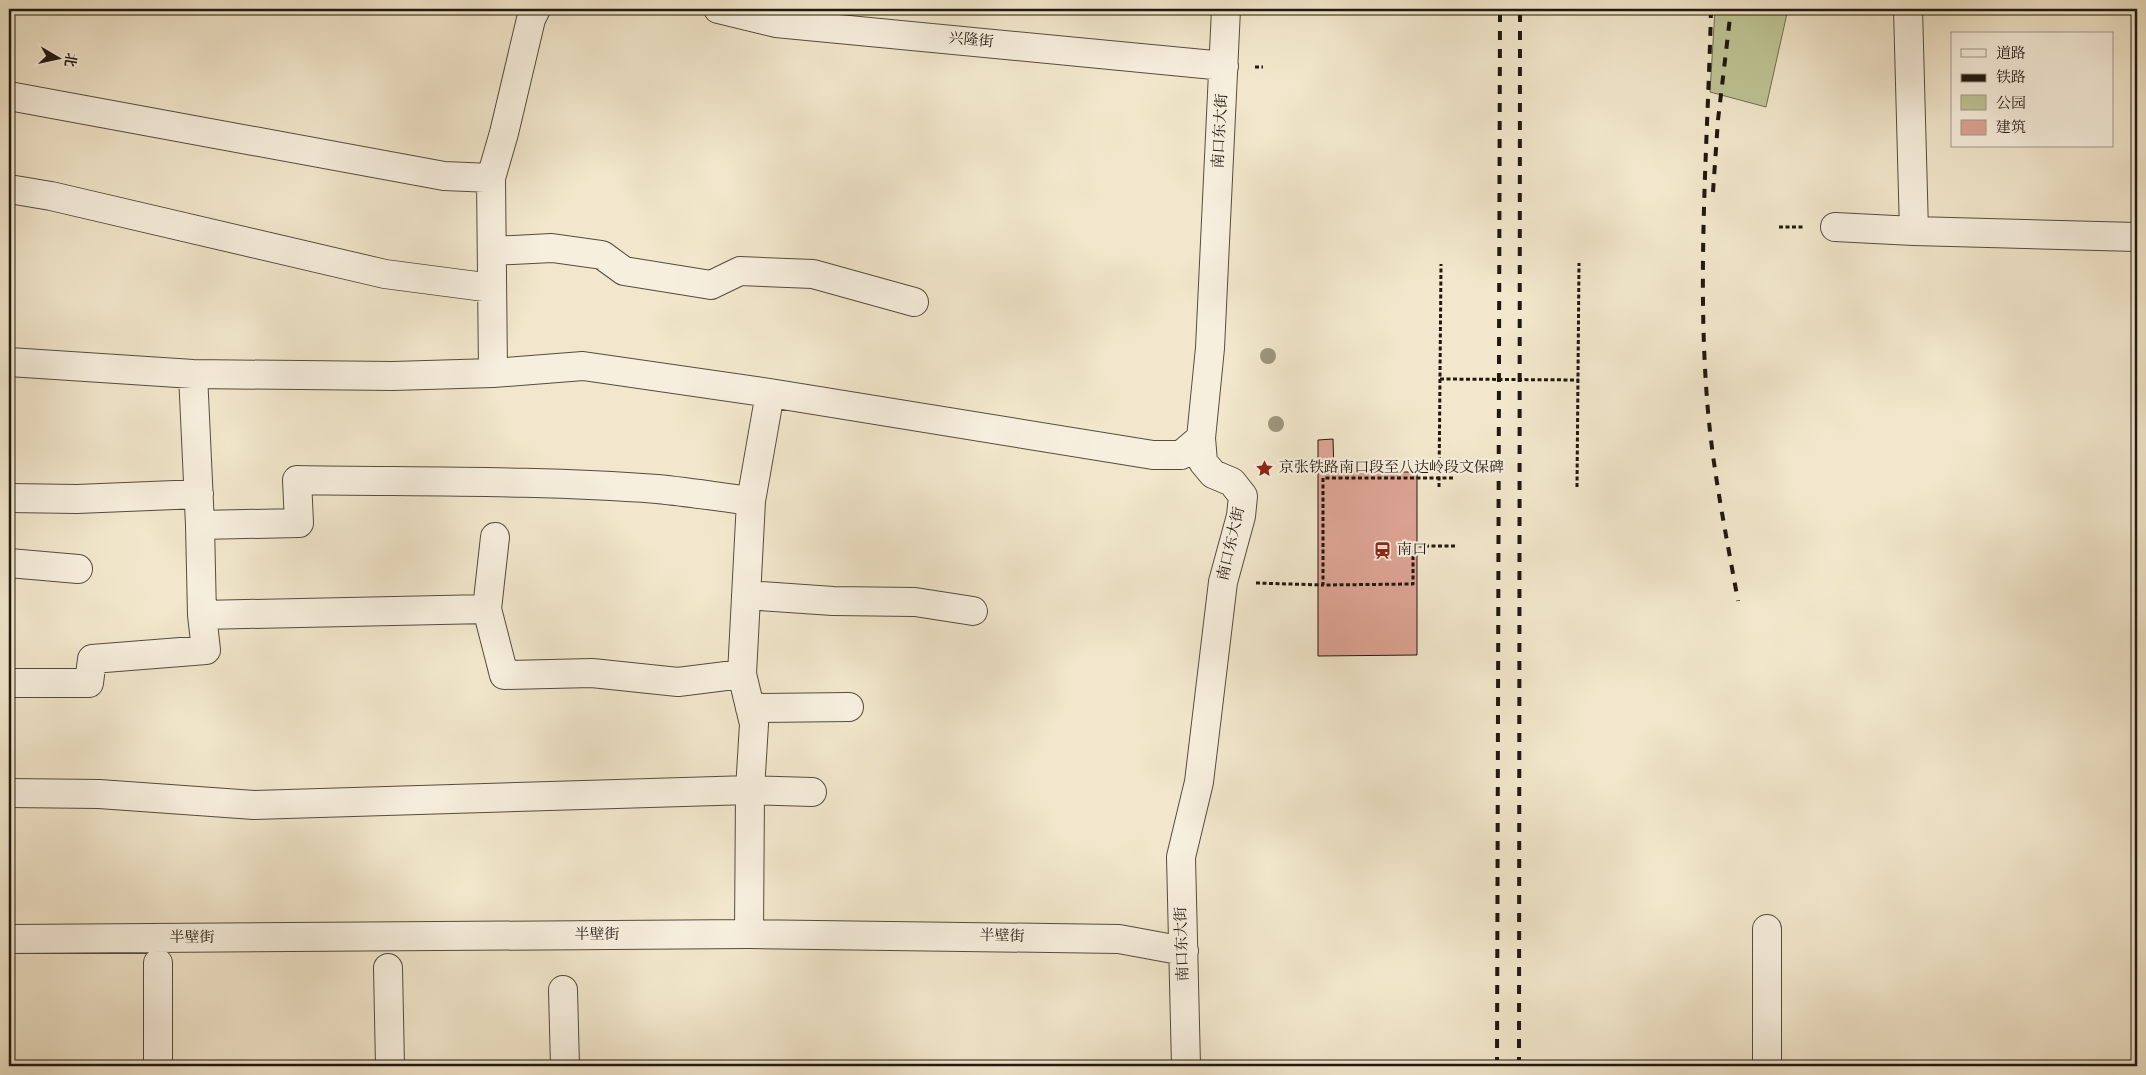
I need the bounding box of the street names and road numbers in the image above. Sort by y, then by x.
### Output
street label: 兴隆街 [948,29,994,53]
street label: 南口东大街 [1209,93,1233,169]
street label: 南口东大街 [1213,505,1251,583]
street label: 南口东大街 [1171,906,1195,982]
street label: 半壁街 [574,925,620,946]
street label: 半壁街 [979,926,1025,948]
street label: 半壁街 [169,928,215,949]

